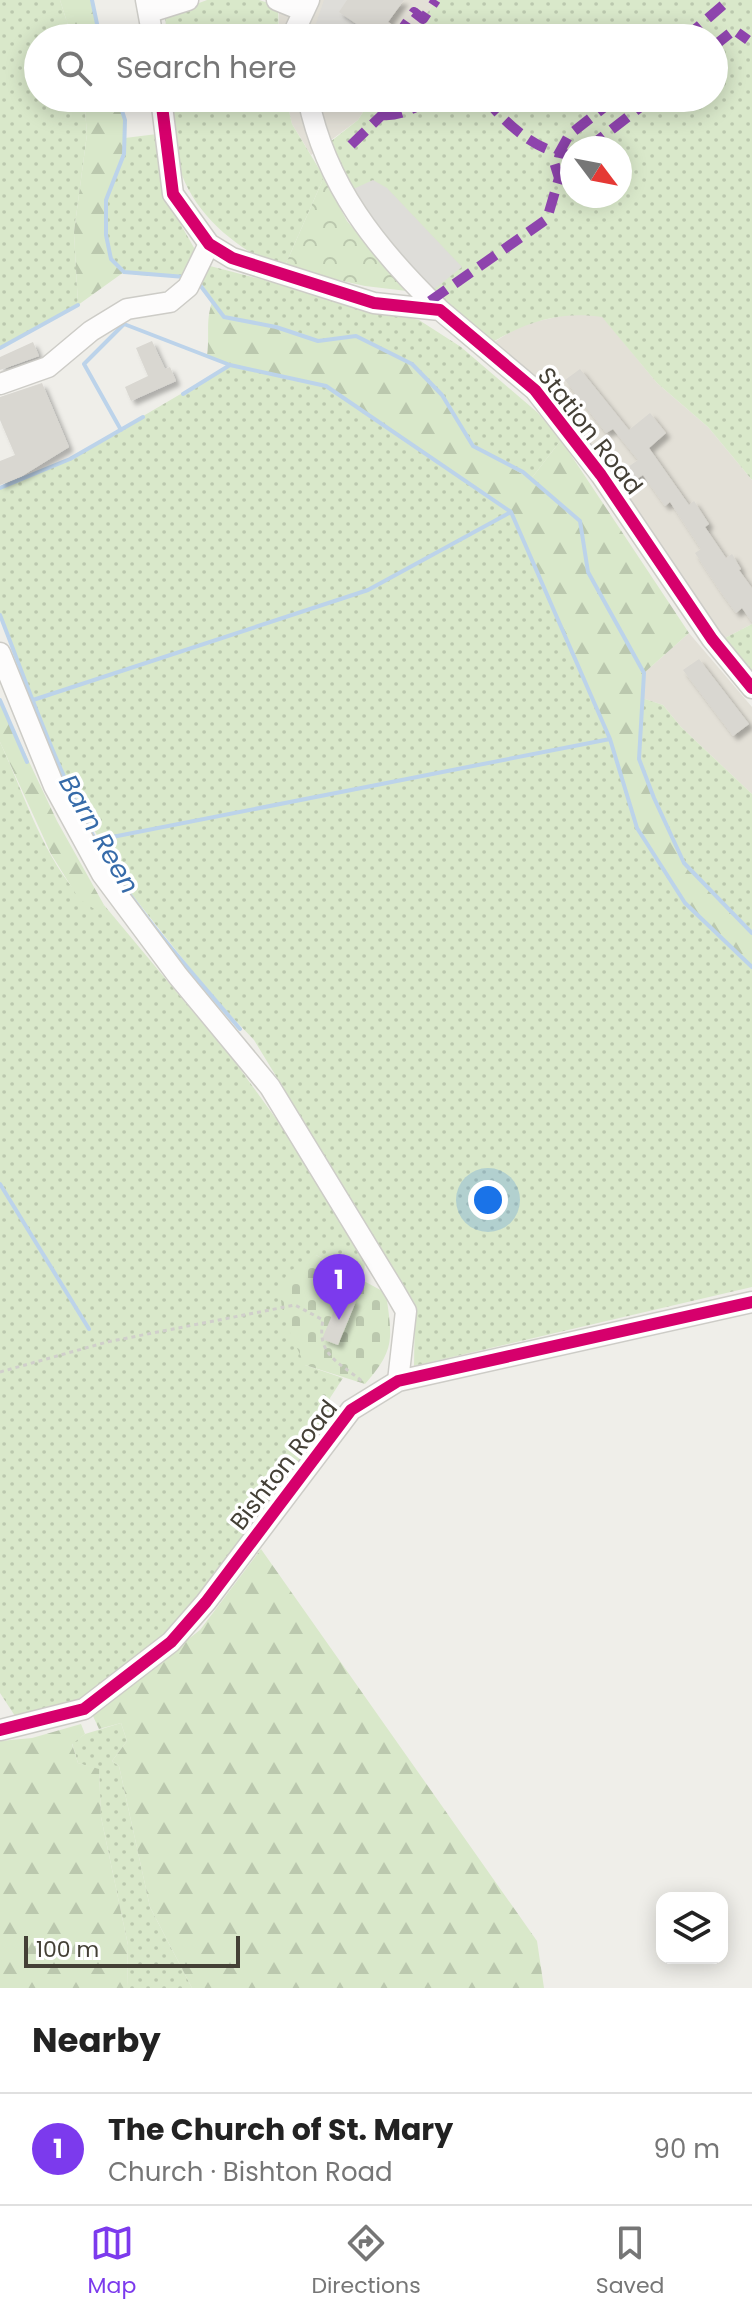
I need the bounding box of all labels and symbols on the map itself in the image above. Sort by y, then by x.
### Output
north arrow [560,136,632,208]
street label: Station Road [530,360,651,501]
water label: Barn Reen [50,768,148,900]
your location [468,1180,508,1220]
pin: 1 [313,1254,365,1320]
street label: Bishton Road [222,1393,345,1537]
scale bar [24,1932,240,1968]

